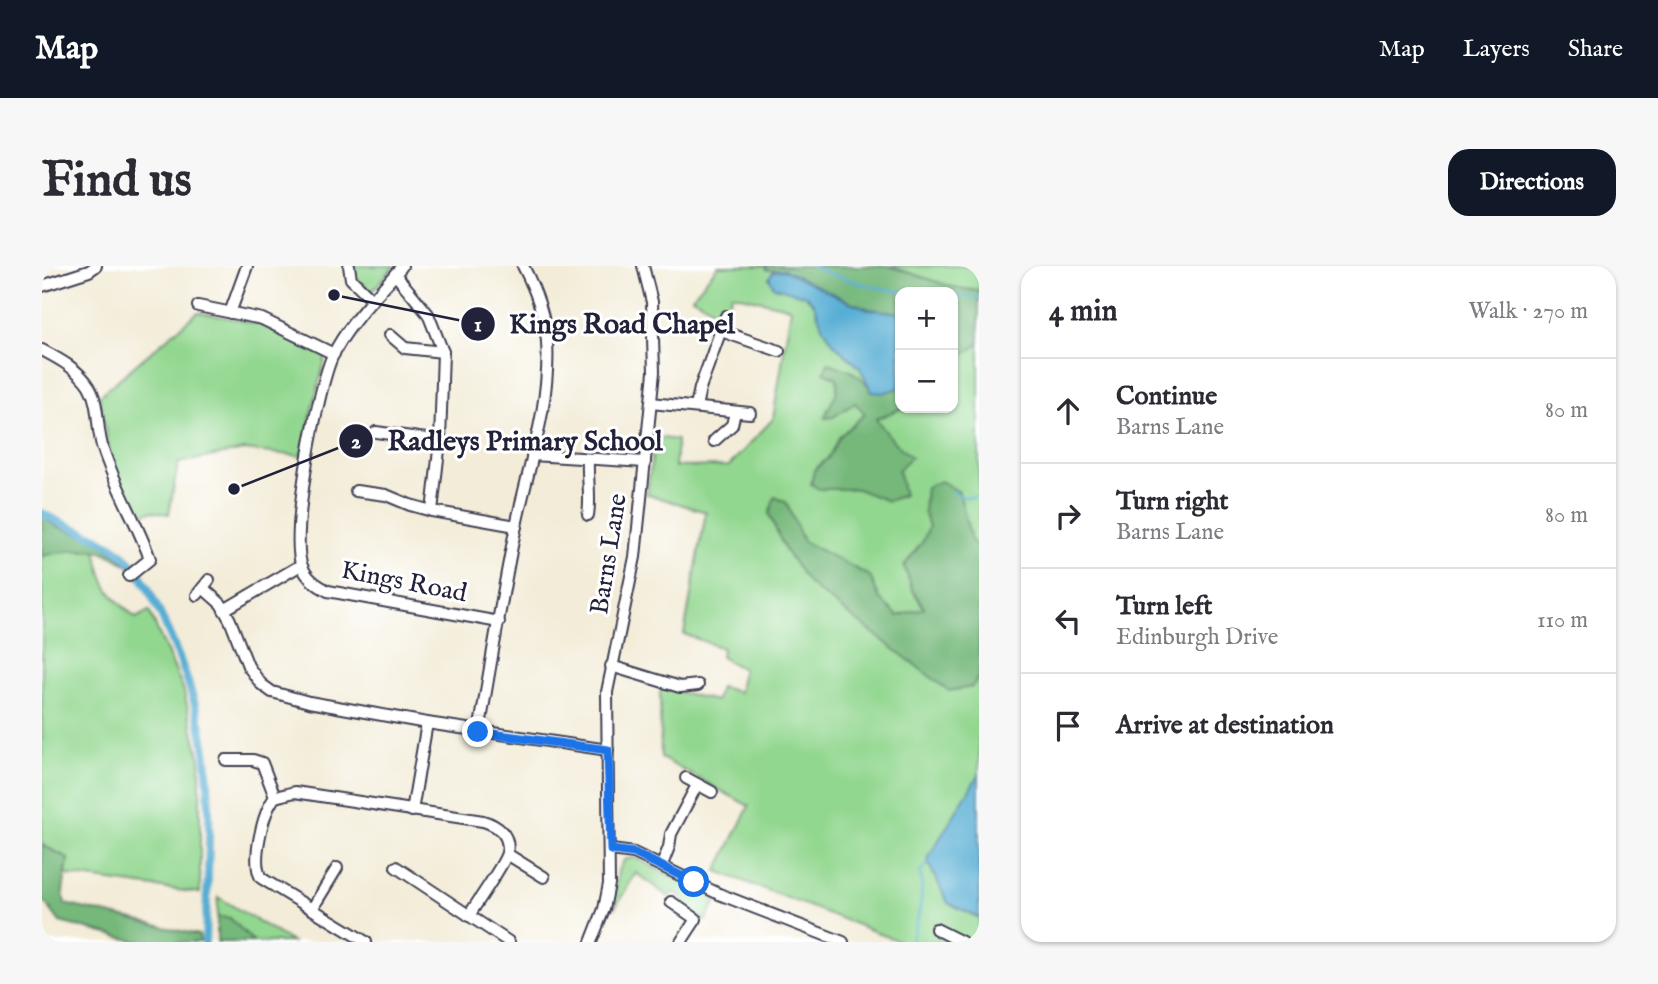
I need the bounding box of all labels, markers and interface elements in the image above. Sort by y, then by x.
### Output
text: Map [35,28,98,70]
text: Map [1379,34,1425,65]
text: Layers [1463,34,1530,65]
text: Share [1568,34,1623,65]
button: Directions [1448,149,1616,216]
text: Find us [42,151,192,213]
map controls [895,287,958,413]
button: + [895,287,958,350]
text: 4 min [1049,293,1117,331]
text: Walk · 270 m [1468,297,1588,326]
callout: Kings Road Chapel [460,299,749,348]
text: Kings Road Chapel [509,308,736,343]
text: 1 [474,312,482,339]
button: − [895,350,958,413]
text: Continue [1116,380,1217,413]
icon: ahead [1049,392,1087,430]
text: 80 m [1545,396,1588,425]
text: Barns Lane [1116,413,1224,442]
callout: Radleys Primary School [338,416,676,465]
text: Radleys Primary School [387,425,664,460]
text: 2 [351,429,361,456]
text: Turn right [1116,485,1229,518]
street label: Barns Lane [583,491,635,617]
icon: right [1049,497,1087,535]
text: 80 m [1545,501,1588,530]
text: Barns Lane [1116,518,1224,547]
street label: Kings Road [338,554,470,610]
text: Turn left [1116,590,1213,623]
icon: left [1049,602,1087,640]
text: 110 m [1537,606,1588,635]
text: Edinburgh Drive [1116,623,1278,652]
icon: arrive [1049,707,1087,745]
text: Arrive at destination [1116,709,1334,742]
route end [462,716,493,747]
route start [678,866,709,897]

